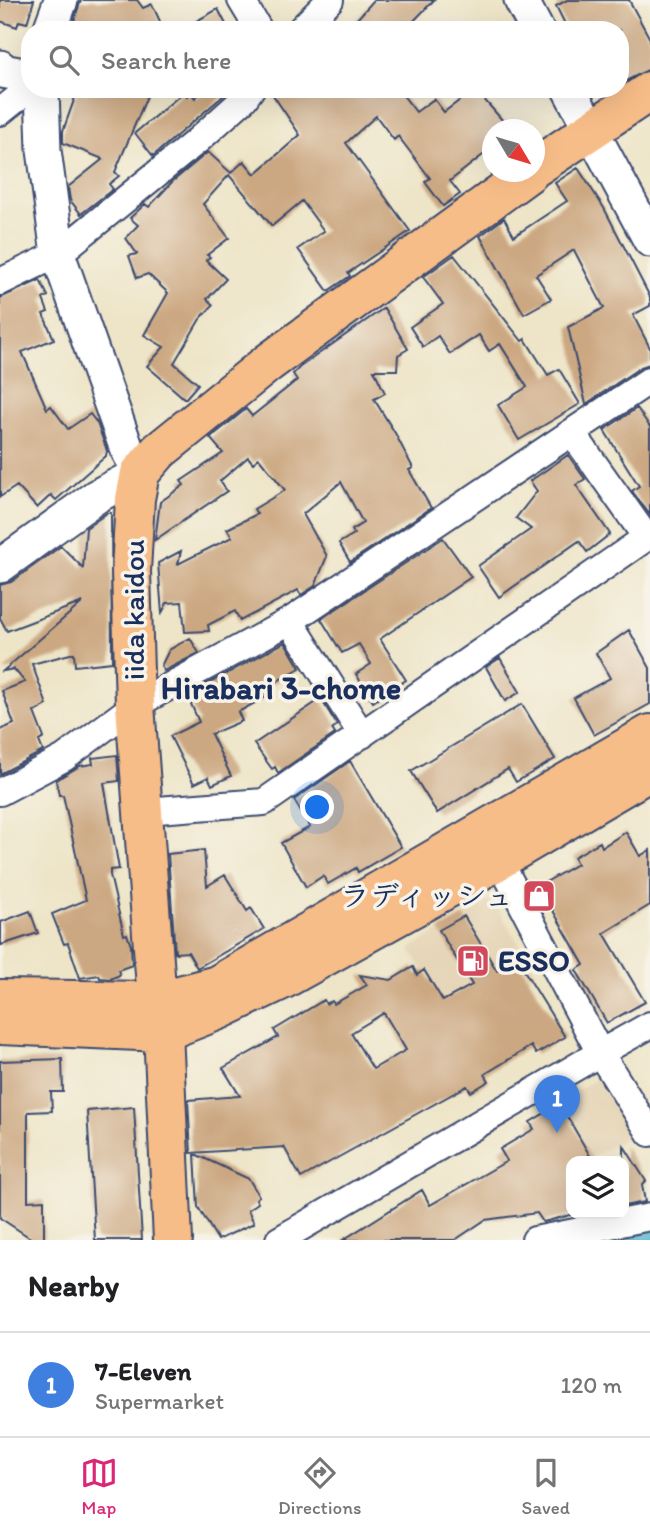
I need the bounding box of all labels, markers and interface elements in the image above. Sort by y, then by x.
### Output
search box [21,21,629,98]
icon: search [45,41,83,79]
text: Search here [101,44,231,76]
north arrow [482,119,545,182]
street label: iida kaidou [115,540,152,681]
district label: Hirabari 3-chome [161,669,401,707]
your location [300,790,334,824]
place label: ラディッシュ [340,877,514,914]
shop icon: ラディッシュ [520,877,558,915]
fuel station icon: ESSO [454,942,492,980]
place label: ESSO [498,942,570,979]
pin: 1 [534,1075,580,1133]
map controls [566,1156,629,1219]
button: layers [566,1156,629,1219]
text: Nearby [28,1267,119,1304]
text: 7-Eleven [95,1355,192,1387]
text: 1 [46,1371,56,1399]
text: 120 m [561,1371,622,1399]
text: Supermarket [95,1387,224,1415]
tab: Map [80,1454,118,1519]
tab: Directions [278,1454,362,1519]
tab: Saved [522,1454,570,1519]

